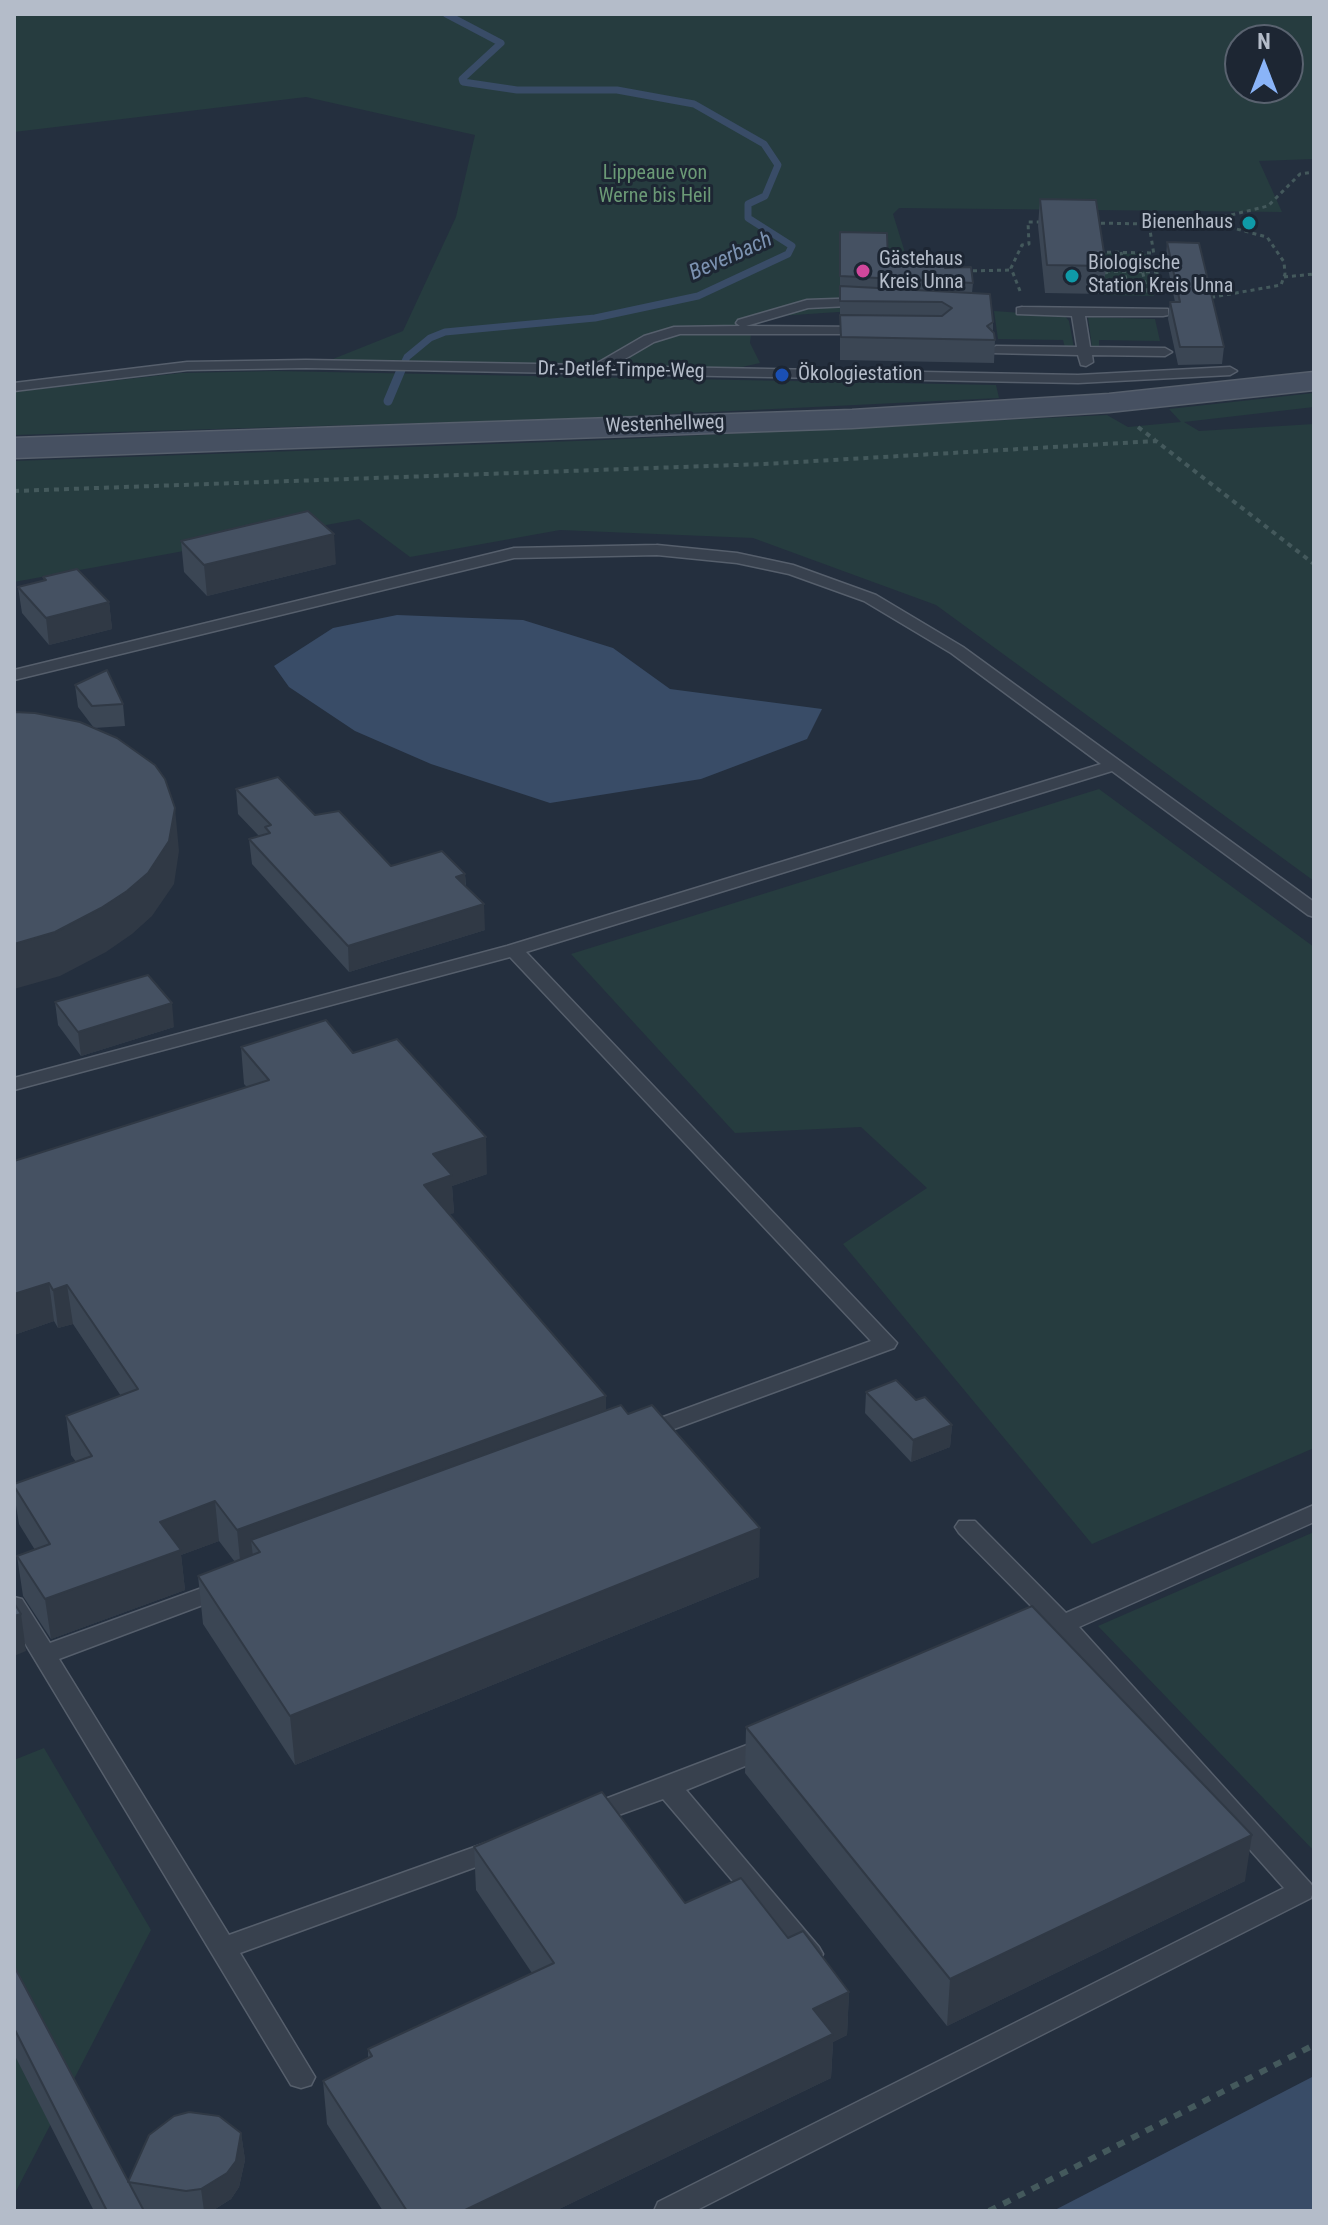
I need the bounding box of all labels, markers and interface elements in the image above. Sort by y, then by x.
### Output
north arrow [1224,24,1304,104]
text: N [1257,29,1271,54]
park label: Lippeaue von Werne bis Heil [598,162,712,209]
place label: Bienenhaus [1141,211,1233,235]
marker: Bienenhaus [1240,214,1258,232]
water label: Beverbach [685,227,777,287]
place label: Gästehaus Kreis Unna [879,248,964,295]
place label: Biologische Station Kreis Unna [1088,252,1233,299]
marker: Gästehaus Kreis Unna [854,262,872,280]
marker: Biologische Station Kreis Unna [1063,267,1081,285]
street label: Dr.-Detlef-Timpe-Weg [537,358,705,384]
place label: Ökologiestation [798,363,922,387]
marker: Ökologiestation [773,366,791,384]
street label: Westenhellweg [605,411,725,439]

